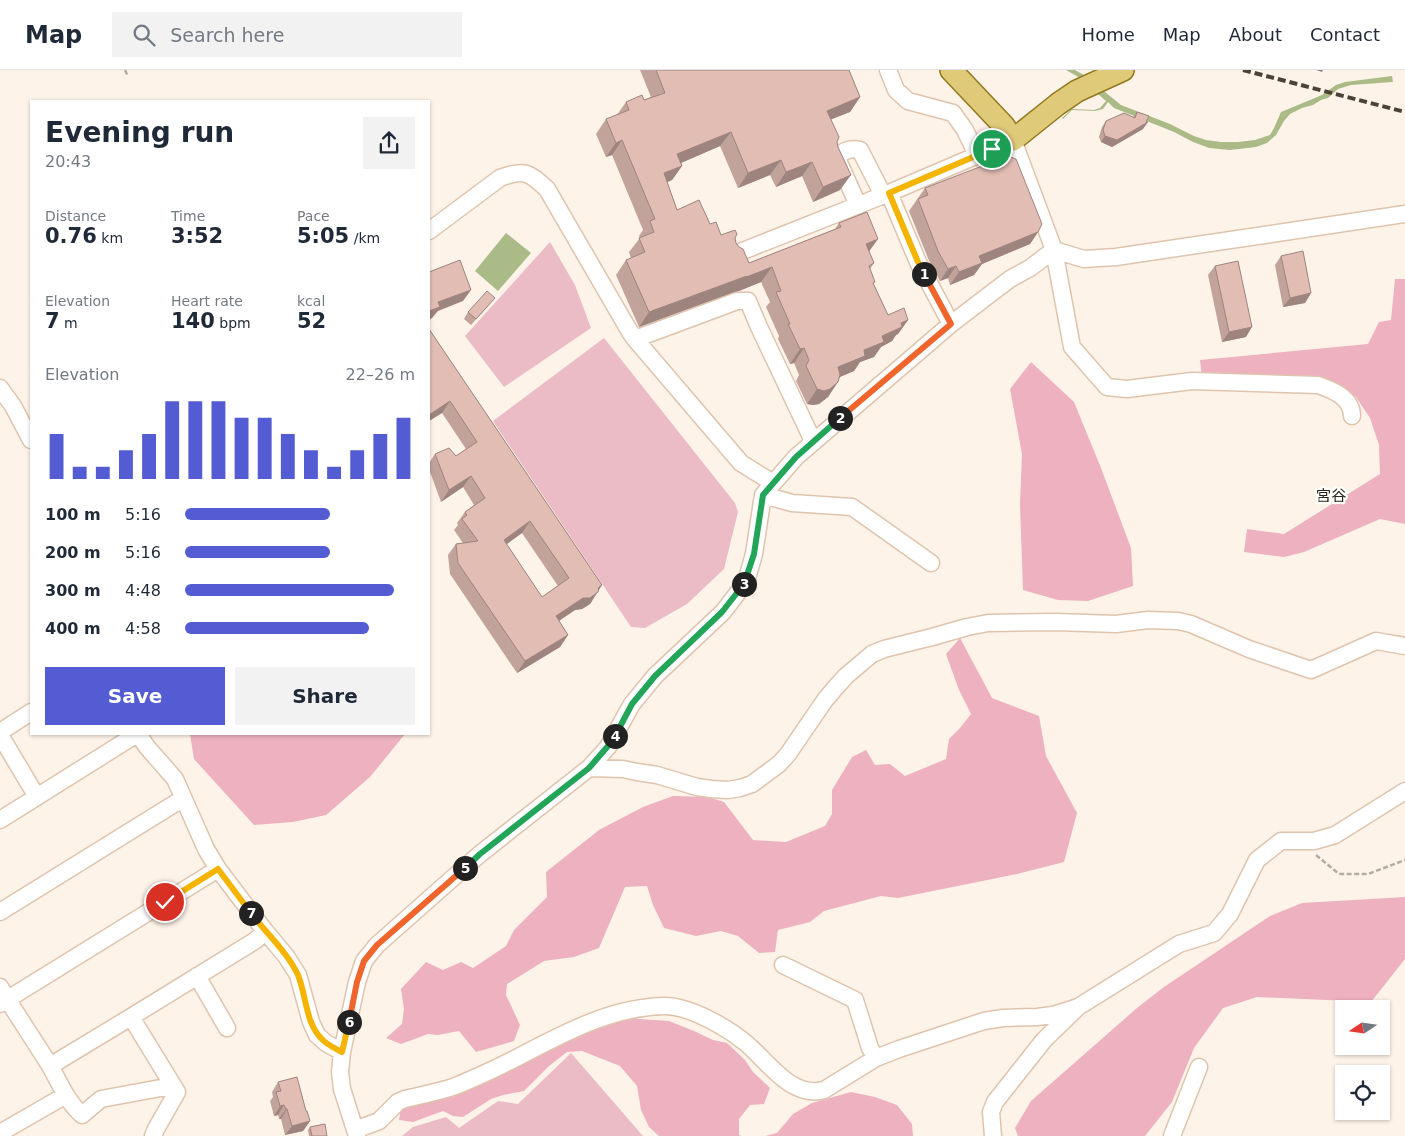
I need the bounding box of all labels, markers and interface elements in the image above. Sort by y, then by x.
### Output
search box [112,12,462,57]
text: Map [25,21,82,49]
icon: search [130,21,158,49]
text: Search here [170,24,284,46]
text: Home [1082,24,1135,45]
text: Map [1163,24,1201,45]
text: About [1229,24,1282,45]
text: Contact [1310,24,1380,45]
text: Evening run [45,116,234,149]
button: share [363,117,415,169]
pin [971,128,1013,170]
icon: arrive [978,135,1006,163]
text: 20:43 [45,152,91,171]
text: Distance [45,208,106,224]
text: Time [171,208,205,224]
text: Pace [297,208,330,224]
text: 0.76 [45,224,97,248]
text: 3:52 [171,224,223,248]
text: 5:05 [297,224,349,248]
text: km [97,230,123,246]
text: /km [349,230,380,246]
pin: 1 [912,262,936,286]
text: 1 [920,266,929,282]
text: Elevation [45,293,110,309]
text: Heart rate [171,293,243,309]
text: kcal [297,293,325,309]
text: 7 [45,309,60,333]
text: 140 [171,309,215,333]
text: 52 [297,309,326,333]
text: m [60,315,78,331]
text: bpm [215,315,251,331]
text: Elevation [45,365,119,384]
text: 22–26 m [346,365,415,384]
pin: 2 [828,406,852,430]
text: 2 [836,410,845,426]
district label: 宮谷 [1316,487,1346,505]
text: 100 m [45,505,101,524]
text: 5:16 [125,505,161,524]
text: 200 m [45,543,101,562]
text: 5:16 [125,543,161,562]
pin: 3 [732,572,756,596]
text: 3 [740,576,749,592]
text: 300 m [45,581,101,600]
text: 4:48 [125,581,161,600]
text: 400 m [45,619,101,638]
text: 4:58 [125,619,161,638]
button: Save [45,667,225,725]
button: Share [235,667,415,725]
pin: 4 [602,724,628,748]
text: 4 [611,728,620,744]
pin: 5 [452,856,478,880]
text: 5 [461,860,470,876]
pin [144,881,186,923]
icon: check [151,888,179,916]
pin: 7 [238,900,264,926]
text: 7 [247,905,256,921]
north arrow [1335,1000,1390,1055]
map controls [1335,1000,1390,1120]
pin: 6 [336,1010,362,1034]
text: 6 [345,1014,354,1030]
button: locate [1335,1065,1390,1120]

